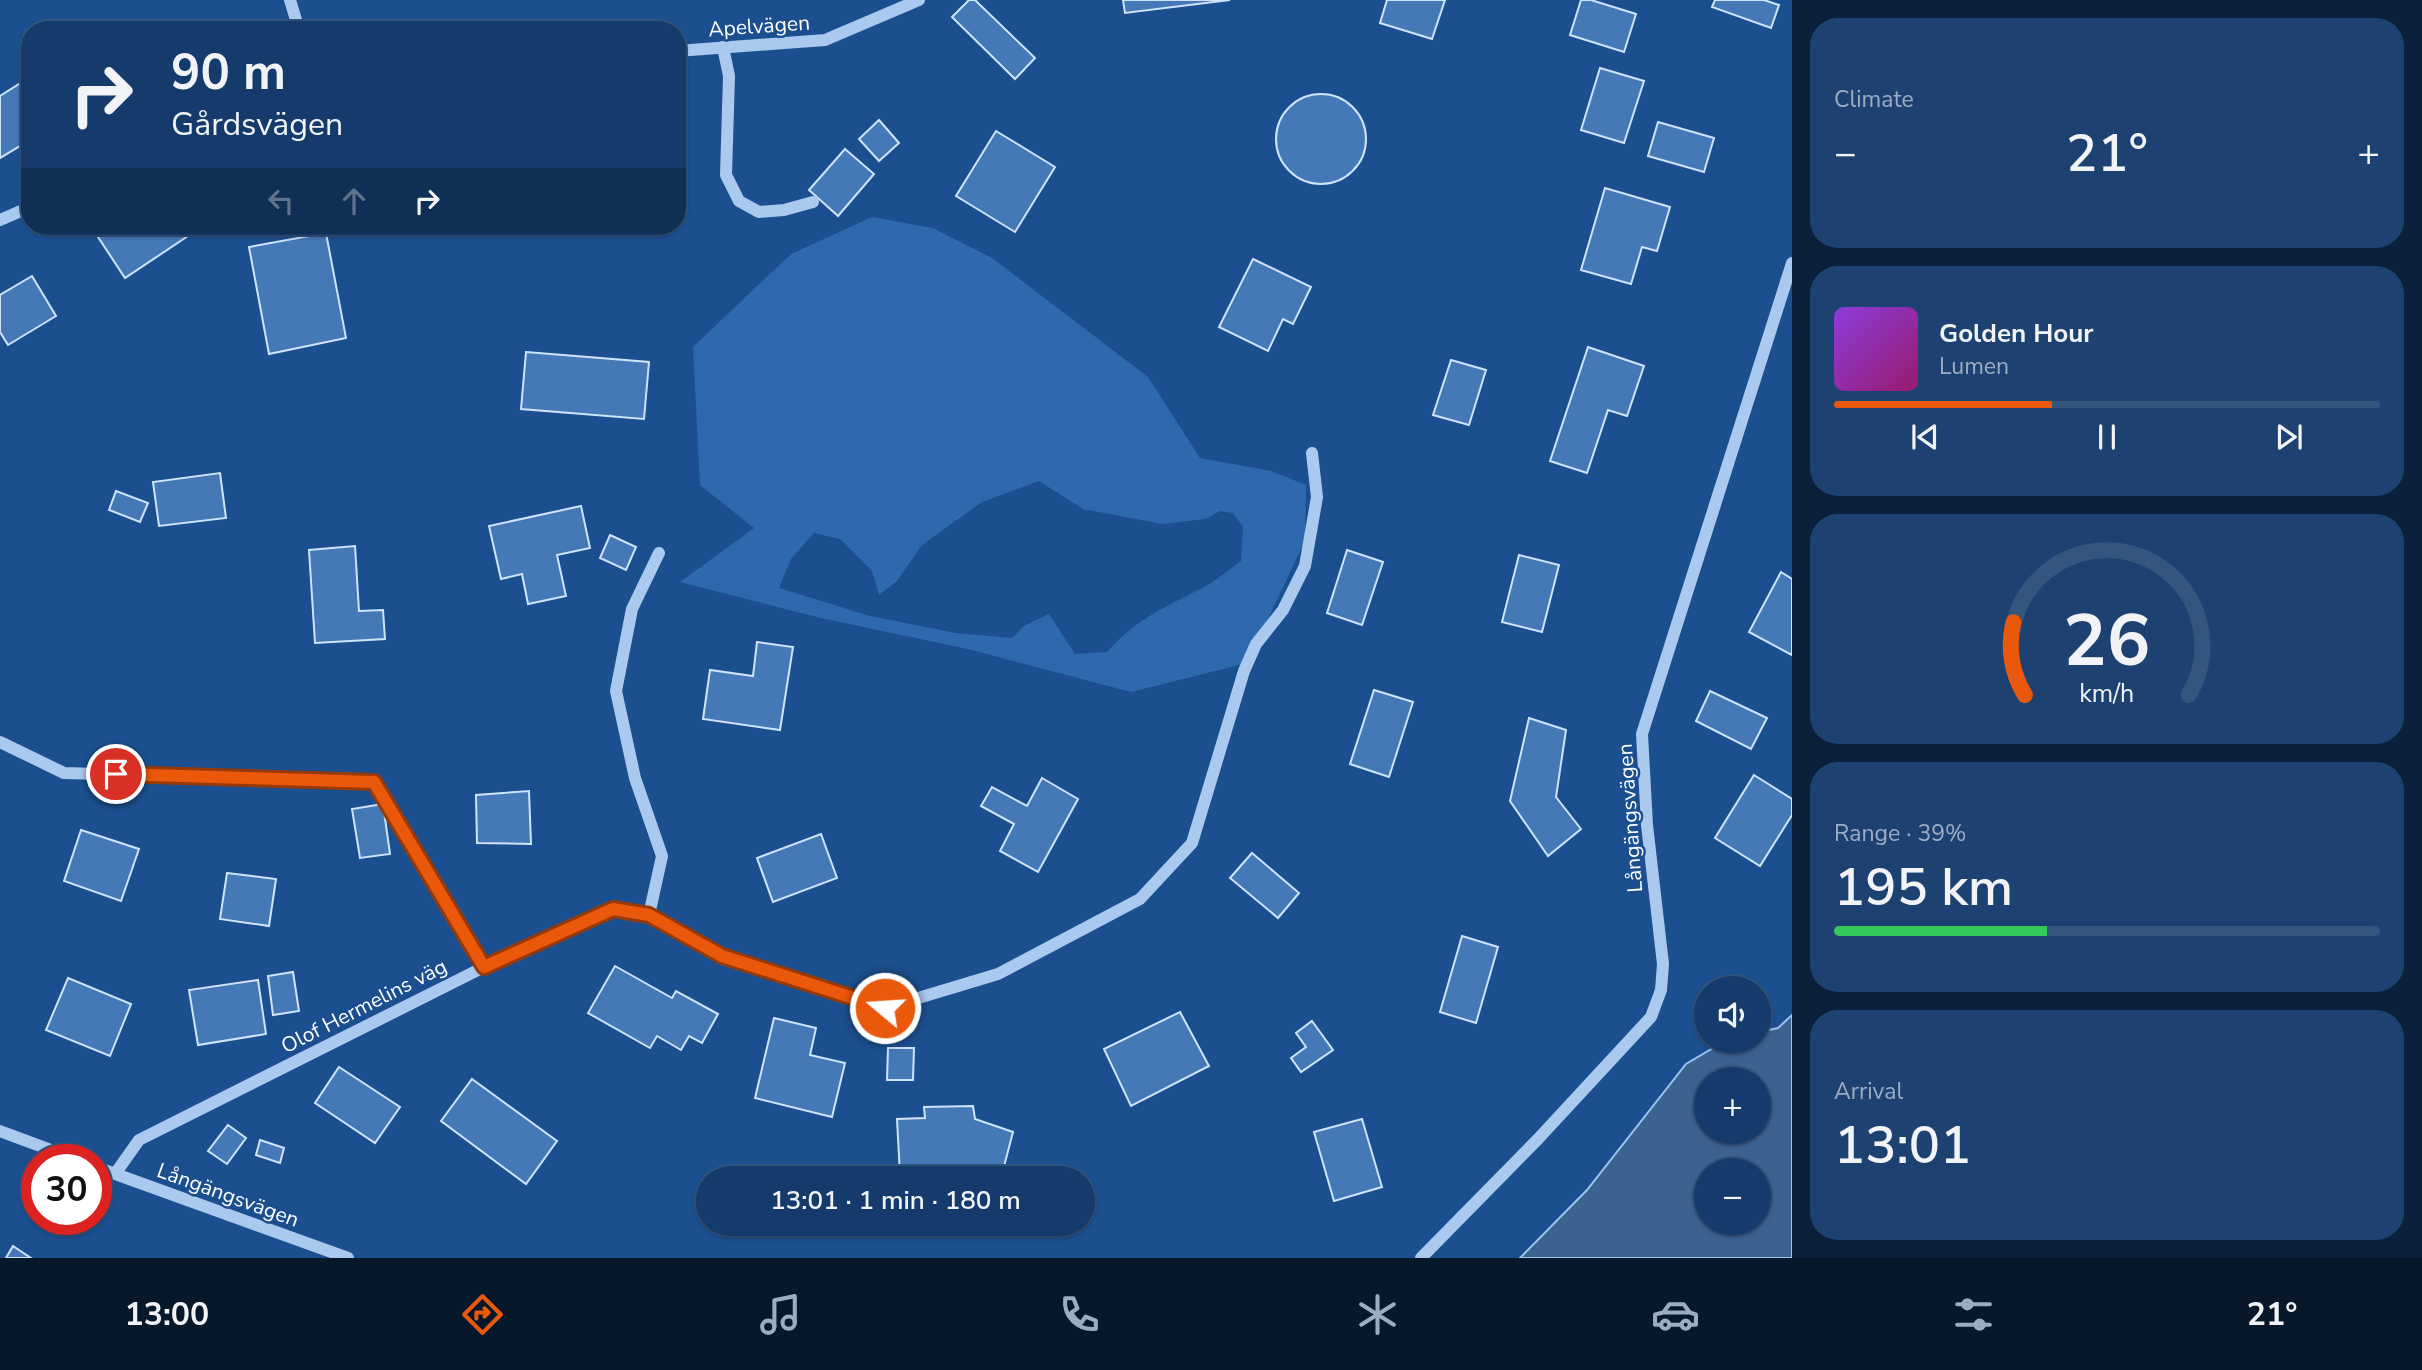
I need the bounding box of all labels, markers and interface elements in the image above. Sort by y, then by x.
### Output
street label: Apelvägen [707,8,811,44]
text: 90 m [171,39,286,106]
icon: right [56,49,147,140]
text: Climate [1834,84,1914,115]
text: Gårdsvägen [171,103,343,146]
text: 21° [2066,118,2148,189]
text: − [1834,128,1857,179]
text: + [2357,128,2380,179]
icon: left [262,182,300,220]
icon: ahead [335,182,373,220]
icon: right [408,182,446,220]
text: Golden Hour [1939,316,2094,351]
text: Lumen [1939,351,2009,382]
icon: previous [1906,418,1944,456]
icon: pause [2088,418,2126,456]
icon: next [2270,418,2308,456]
text: 26 [2063,591,2151,691]
text: km/h [2079,677,2135,711]
street label: Långängsvägen [1611,743,1649,893]
pin [86,744,146,804]
icon: arrive [97,755,135,793]
text: Range · 39% [1834,818,1966,849]
text: 195 km [1834,852,2013,923]
street label: Olof Hermelins väg [276,952,452,1060]
position arrow [848,971,922,1045]
map controls [1694,976,1771,1235]
button: sound [1694,976,1771,1053]
button: + [1694,1067,1771,1144]
text: Arrival [1834,1076,1903,1107]
text: 13:01 [1834,1110,1971,1181]
speed limit sign: 30 [21,1144,112,1235]
street label: Långängsvägen [153,1156,303,1234]
button: − [1694,1158,1771,1235]
text: 13:01 · 1 min · 180 m [770,1183,1021,1218]
icon: directions [458,1290,507,1339]
icon: music [756,1290,805,1339]
icon: phone [1055,1290,1104,1339]
icon: climate [1353,1290,1402,1339]
icon: car [1651,1290,1700,1339]
icon: filters [1949,1290,1998,1339]
text: 13:00 [125,1293,209,1336]
text: 21° [2247,1293,2297,1336]

